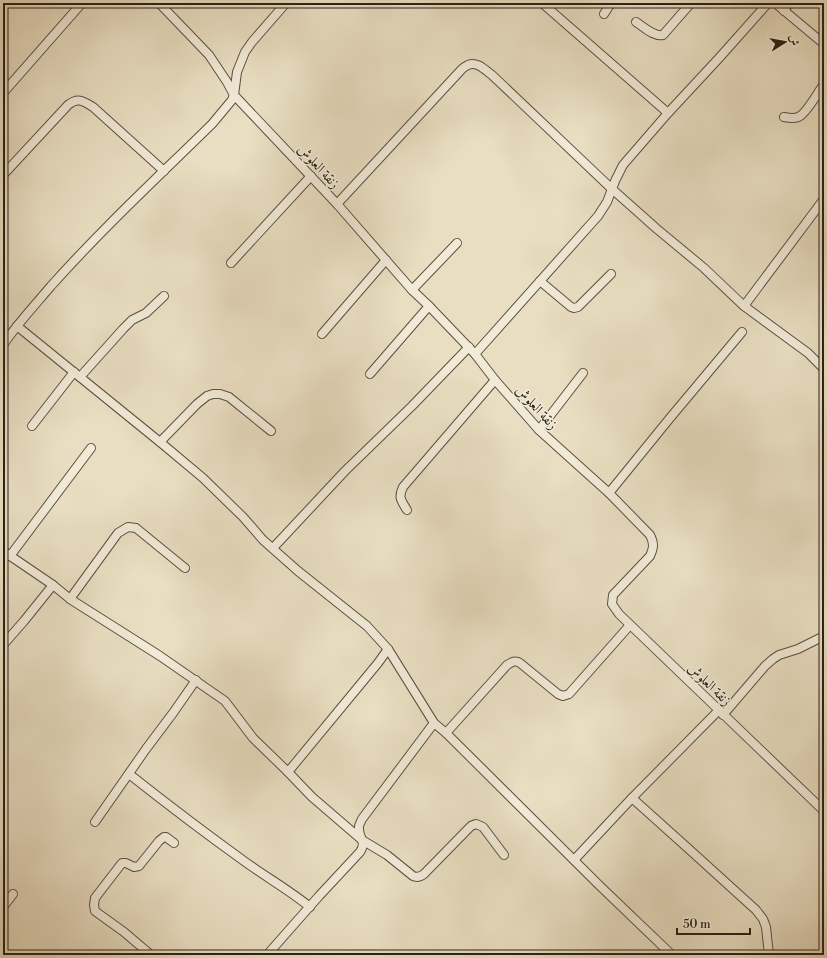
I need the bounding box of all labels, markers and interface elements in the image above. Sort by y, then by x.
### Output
north arrow [765,22,805,62]
text: ش [786,34,802,47]
street label: زنقة العلوش [293,141,343,193]
street label: زنقة العلوش [511,382,561,434]
street label: زنقة العلوش [684,659,735,710]
scale bar [677,910,750,936]
text: 50 m [683,917,711,932]

